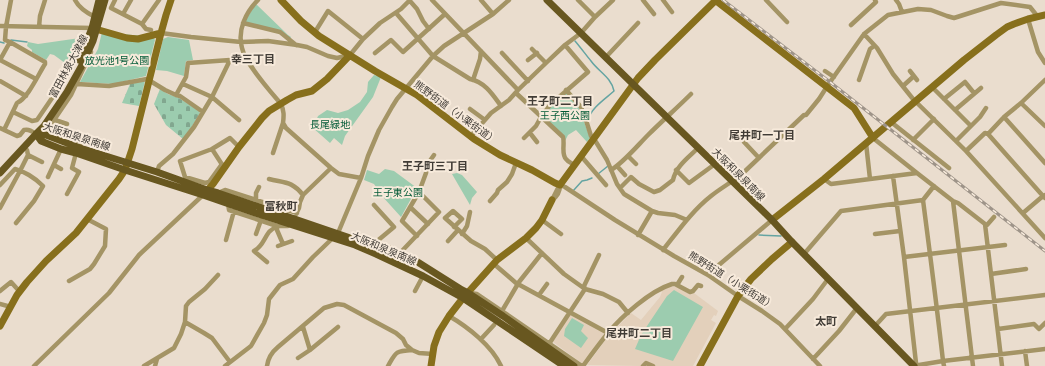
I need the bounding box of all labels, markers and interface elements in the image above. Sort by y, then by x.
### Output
street label: 富田林泉大津線 [47,33,91,100]
district label: 幸三丁目 [231,53,275,66]
park label: 放光池1号公園 [85,55,149,67]
street label: 熊野街道（小栗街道） [411,79,499,147]
district label: 王子町二丁目 [527,95,593,108]
park label: 王子西公園 [540,110,590,122]
park label: 長尾緑地 [310,119,351,131]
street label: 大阪和泉泉南線 [42,120,112,153]
district label: 尾井町一丁目 [729,129,795,142]
street label: 大阪和泉泉南線 [709,146,767,204]
district label: 王子町三丁目 [402,160,468,173]
park label: 王子東公園 [373,187,423,199]
district label: 富秋町 [265,200,298,213]
street label: 大阪和泉泉南線 [349,230,418,268]
street label: 熊野街道（小栗街道） [686,249,777,312]
district label: 太町 [815,315,837,328]
district label: 尾井町二丁目 [606,327,672,340]

